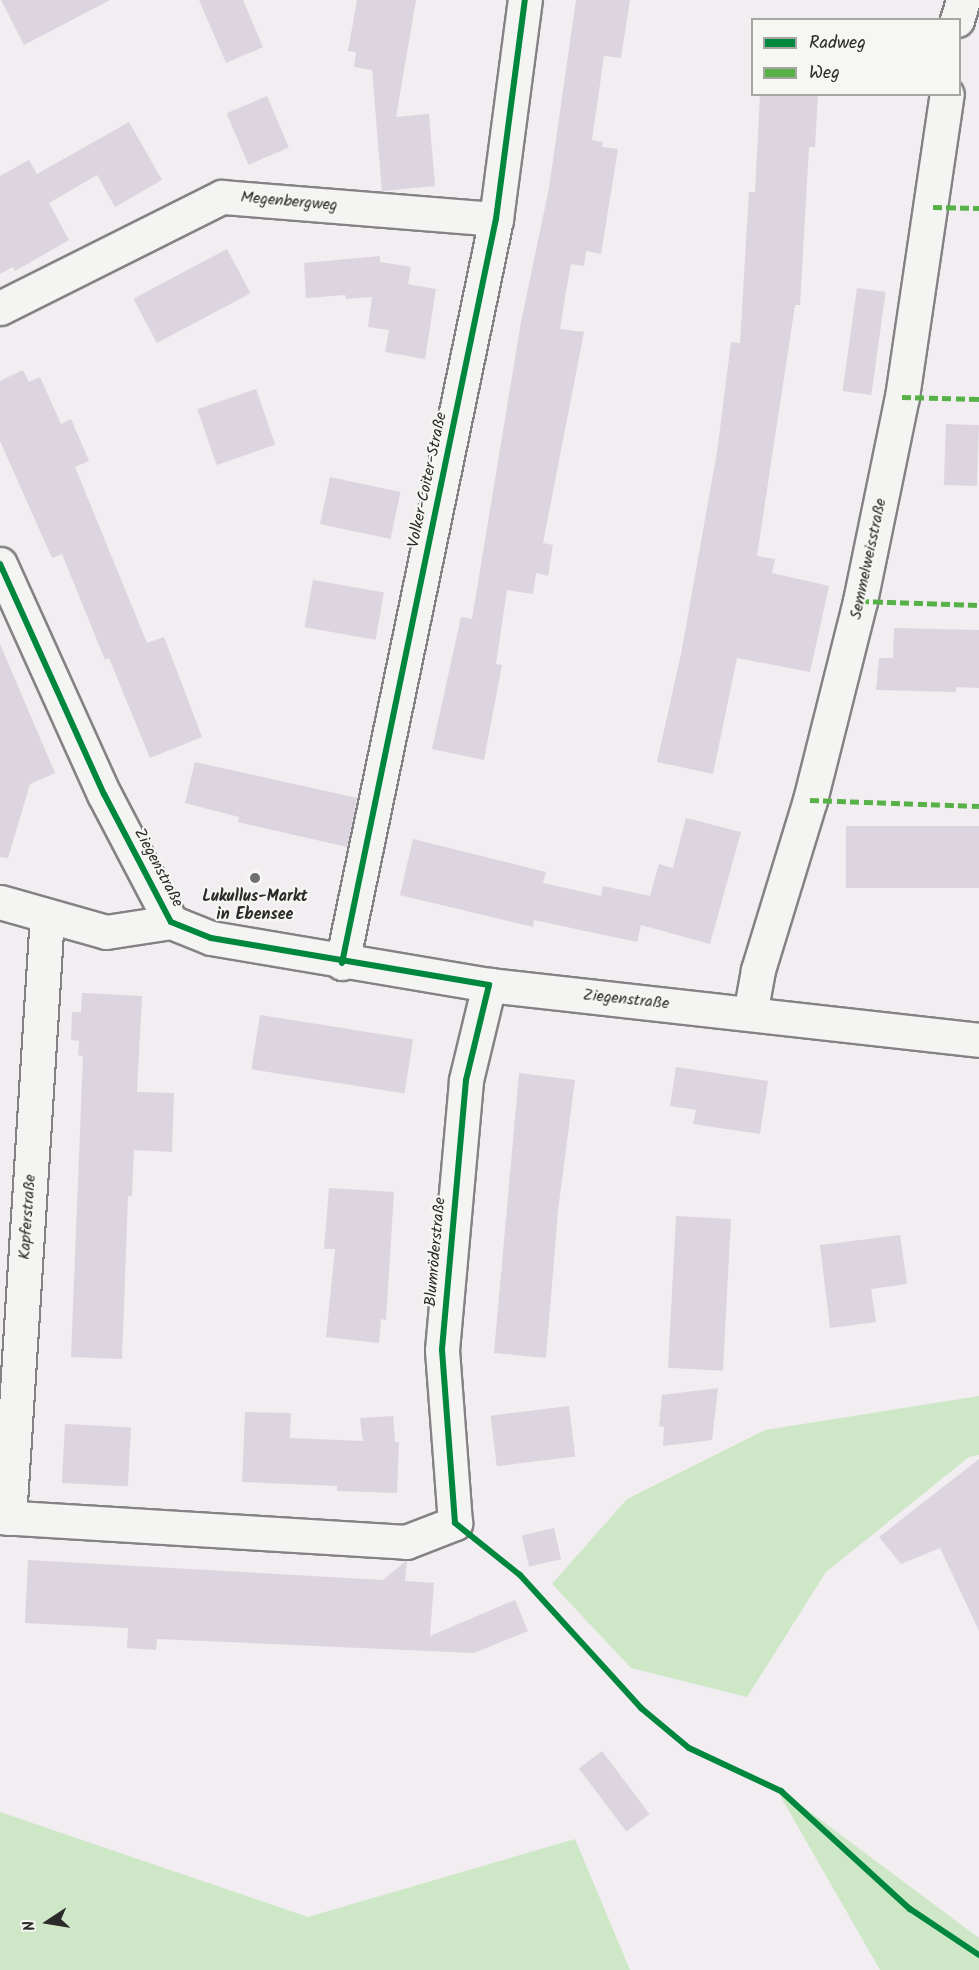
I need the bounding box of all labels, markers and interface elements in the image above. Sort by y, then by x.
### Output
legend [751,18,961,96]
text: Radweg [809,29,866,58]
text: Weg [809,59,840,88]
street label: Megenbergweg [240,188,338,216]
street label: Volker-Coiter-Straße [404,411,452,549]
street label: Semmelweisstraße [847,497,891,621]
street label: Ziegenstraße [129,825,187,911]
marker: Lukullus-Markt in Ebensee [248,871,262,885]
place label: Lukullus-Markt in Ebensee [202,887,308,925]
street label: Ziegenstraße [582,986,670,1014]
street label: Kapferstraße [15,1174,41,1260]
street label: Blumröderstraße [422,1196,450,1308]
north arrow [18,1892,78,1952]
text: N [17,1918,43,1933]

